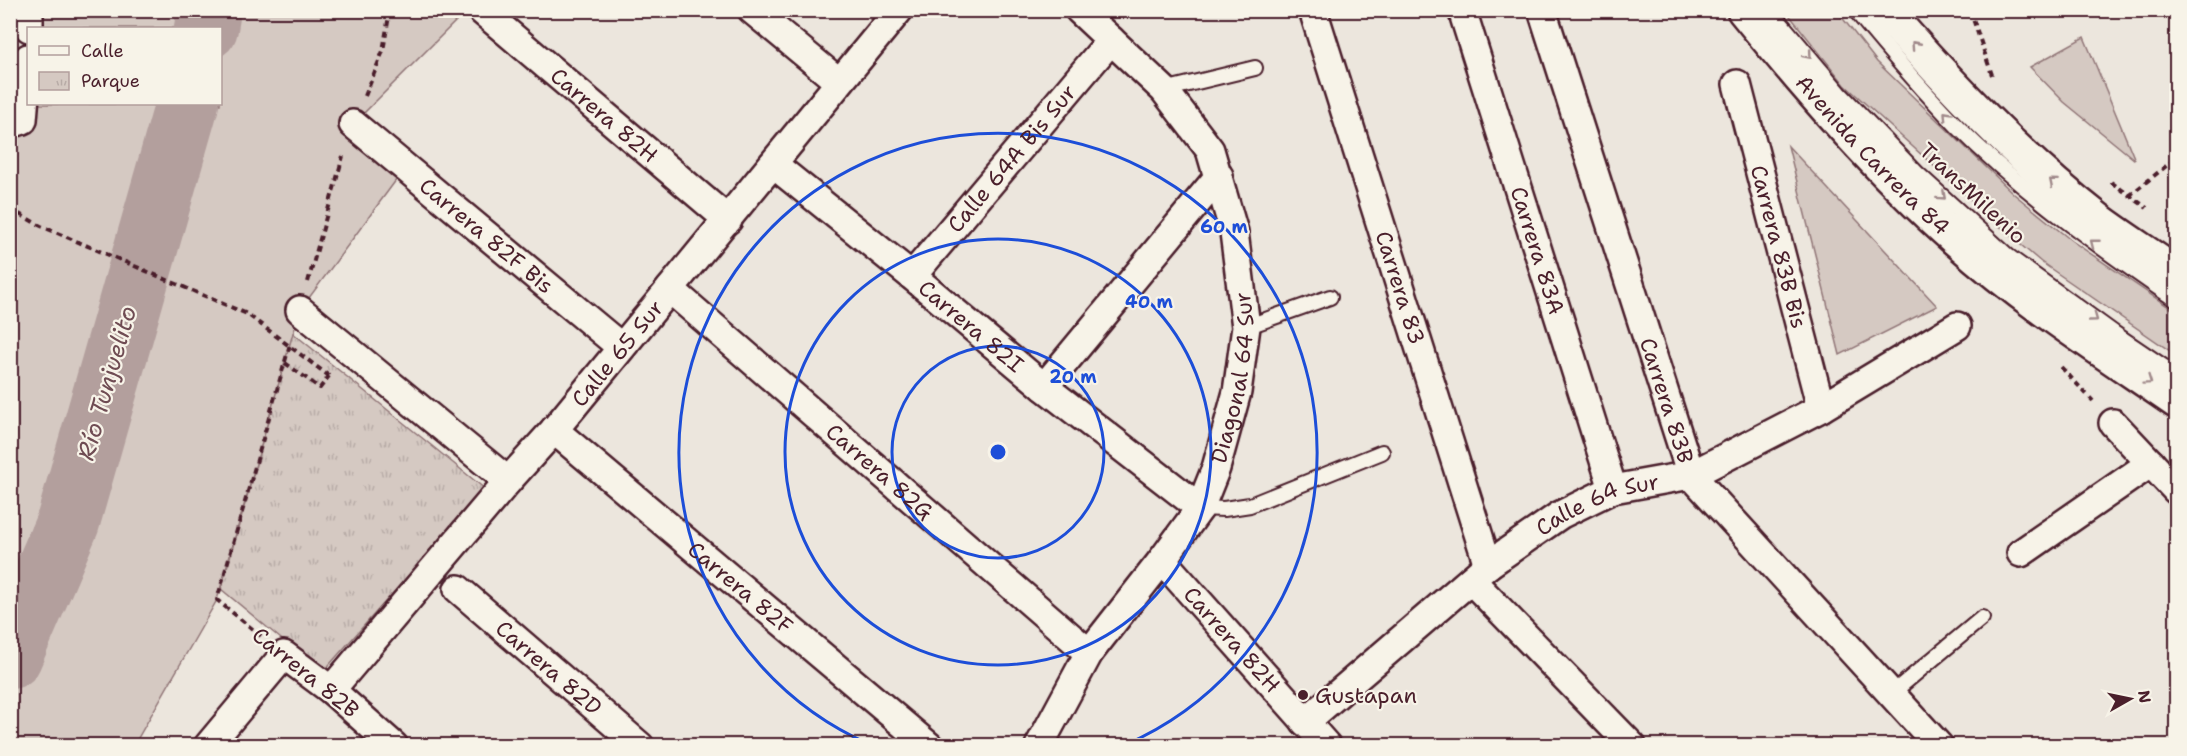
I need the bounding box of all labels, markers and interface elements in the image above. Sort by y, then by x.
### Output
legend [27,27,222,105]
text: Calle [81,39,124,63]
one-way arrow [1911,42,1922,52]
one-way arrow [1801,48,1812,59]
street label: Carrera 82H [544,61,664,169]
text: Parque [81,69,140,93]
street label: Avenida Carrera 84 [1789,69,1956,242]
street label: Calle 64A Bis Sur [941,78,1082,239]
one-way arrow [1944,111,1955,122]
street label: TransMilenio [1913,136,2032,250]
street label: Carrera 83B Bis [1744,162,1814,331]
street label: Carrera 82F Bis [413,171,560,300]
one-way arrow [2049,179,2060,190]
street label: Carrera 83A [1503,183,1571,318]
one-way arrow [1936,189,1946,200]
text: 60 m [1200,215,1248,239]
street label: Carrera 83 [1369,227,1431,348]
one-way arrow [2090,240,2101,251]
street label: Carrera 82I [912,274,1030,379]
text: 40 m [1125,290,1173,314]
street label: Diagonal 64 Sur [1204,290,1261,467]
street label: Calle 65 Sur [565,294,670,413]
water label: Río Tunjuelito [70,302,144,464]
one-way arrow [2088,311,2099,322]
street label: Carrera 83B [1633,334,1700,467]
text: 20 m [1049,365,1097,389]
one-way arrow [2141,374,2152,385]
street label: Carrera 82G [820,417,940,527]
centre of rings [988,442,1008,462]
street label: Calle 64 Sur [1530,467,1661,543]
street label: Carrera 82F [682,535,799,640]
street label: Carrera 82H [1177,580,1287,699]
street label: Carrera 82D [489,614,608,722]
street label: Carrera 82B [246,620,365,724]
north arrow [2100,669,2160,729]
place label: Gustapan [1315,681,1417,710]
marker: Gustapan [1296,688,1310,702]
text: N [2133,689,2156,705]

